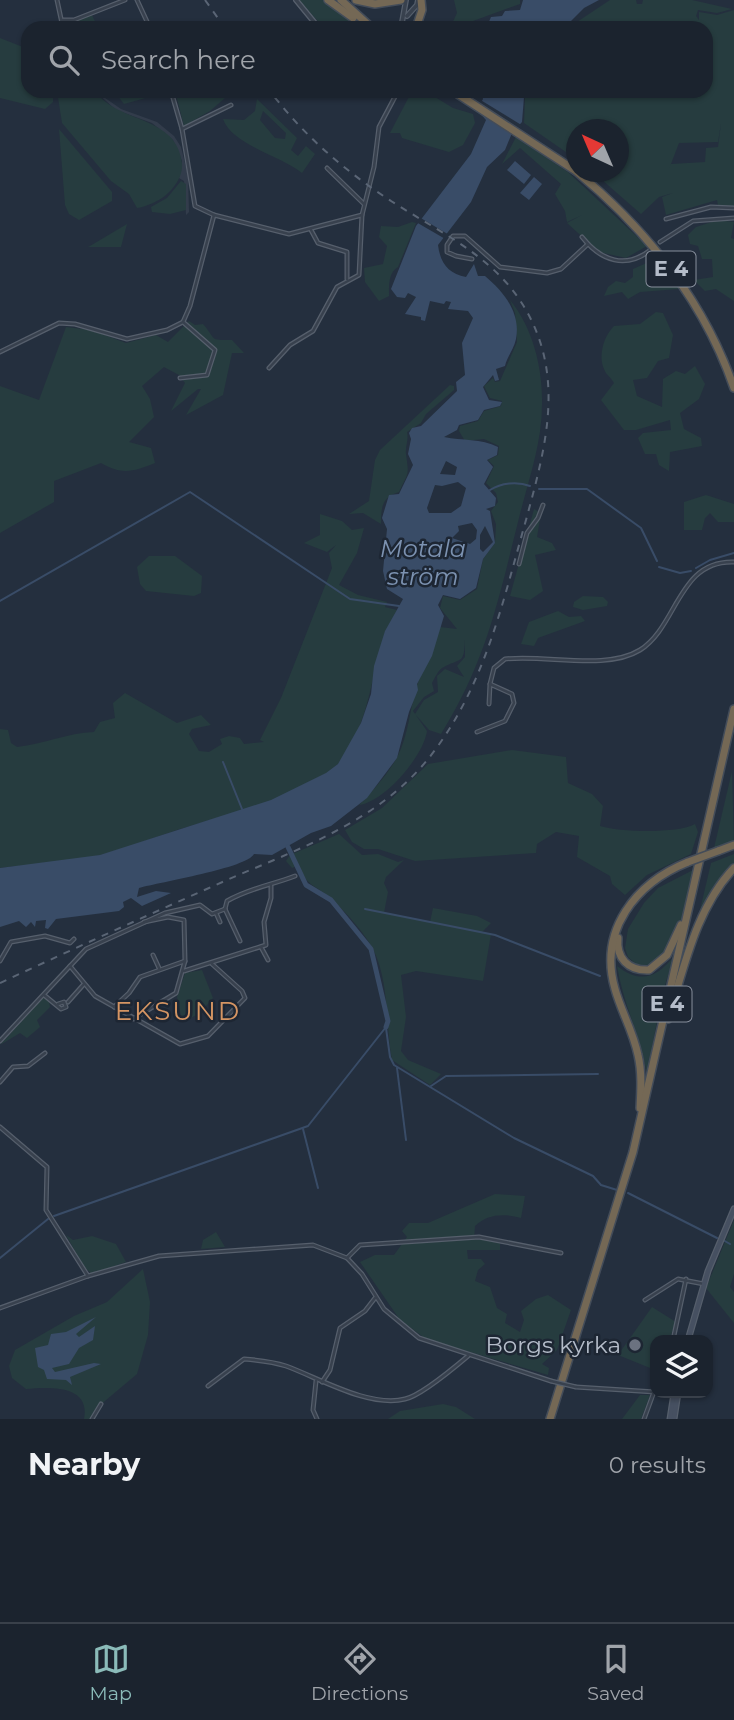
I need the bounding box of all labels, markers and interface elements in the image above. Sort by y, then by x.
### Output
search box [21,21,713,98]
icon: search [45,41,83,79]
text: Search here [101,44,256,76]
north arrow [566,119,629,182]
road number: E 4 [646,252,696,286]
water label: Motala ström [380,534,466,591]
road number: E 4 [642,986,692,1021]
district label: EKSUND [115,995,241,1027]
place label: Borgs kyrka [486,1331,621,1359]
map controls [650,1335,713,1398]
button: layers [650,1335,713,1398]
marker: Borgs kyrka [627,1337,643,1353]
text: Nearby [28,1446,140,1483]
text: 0 results [609,1451,706,1479]
tab: Map [90,1640,132,1705]
tab: Directions [311,1640,408,1705]
tab: Saved [587,1640,644,1705]

